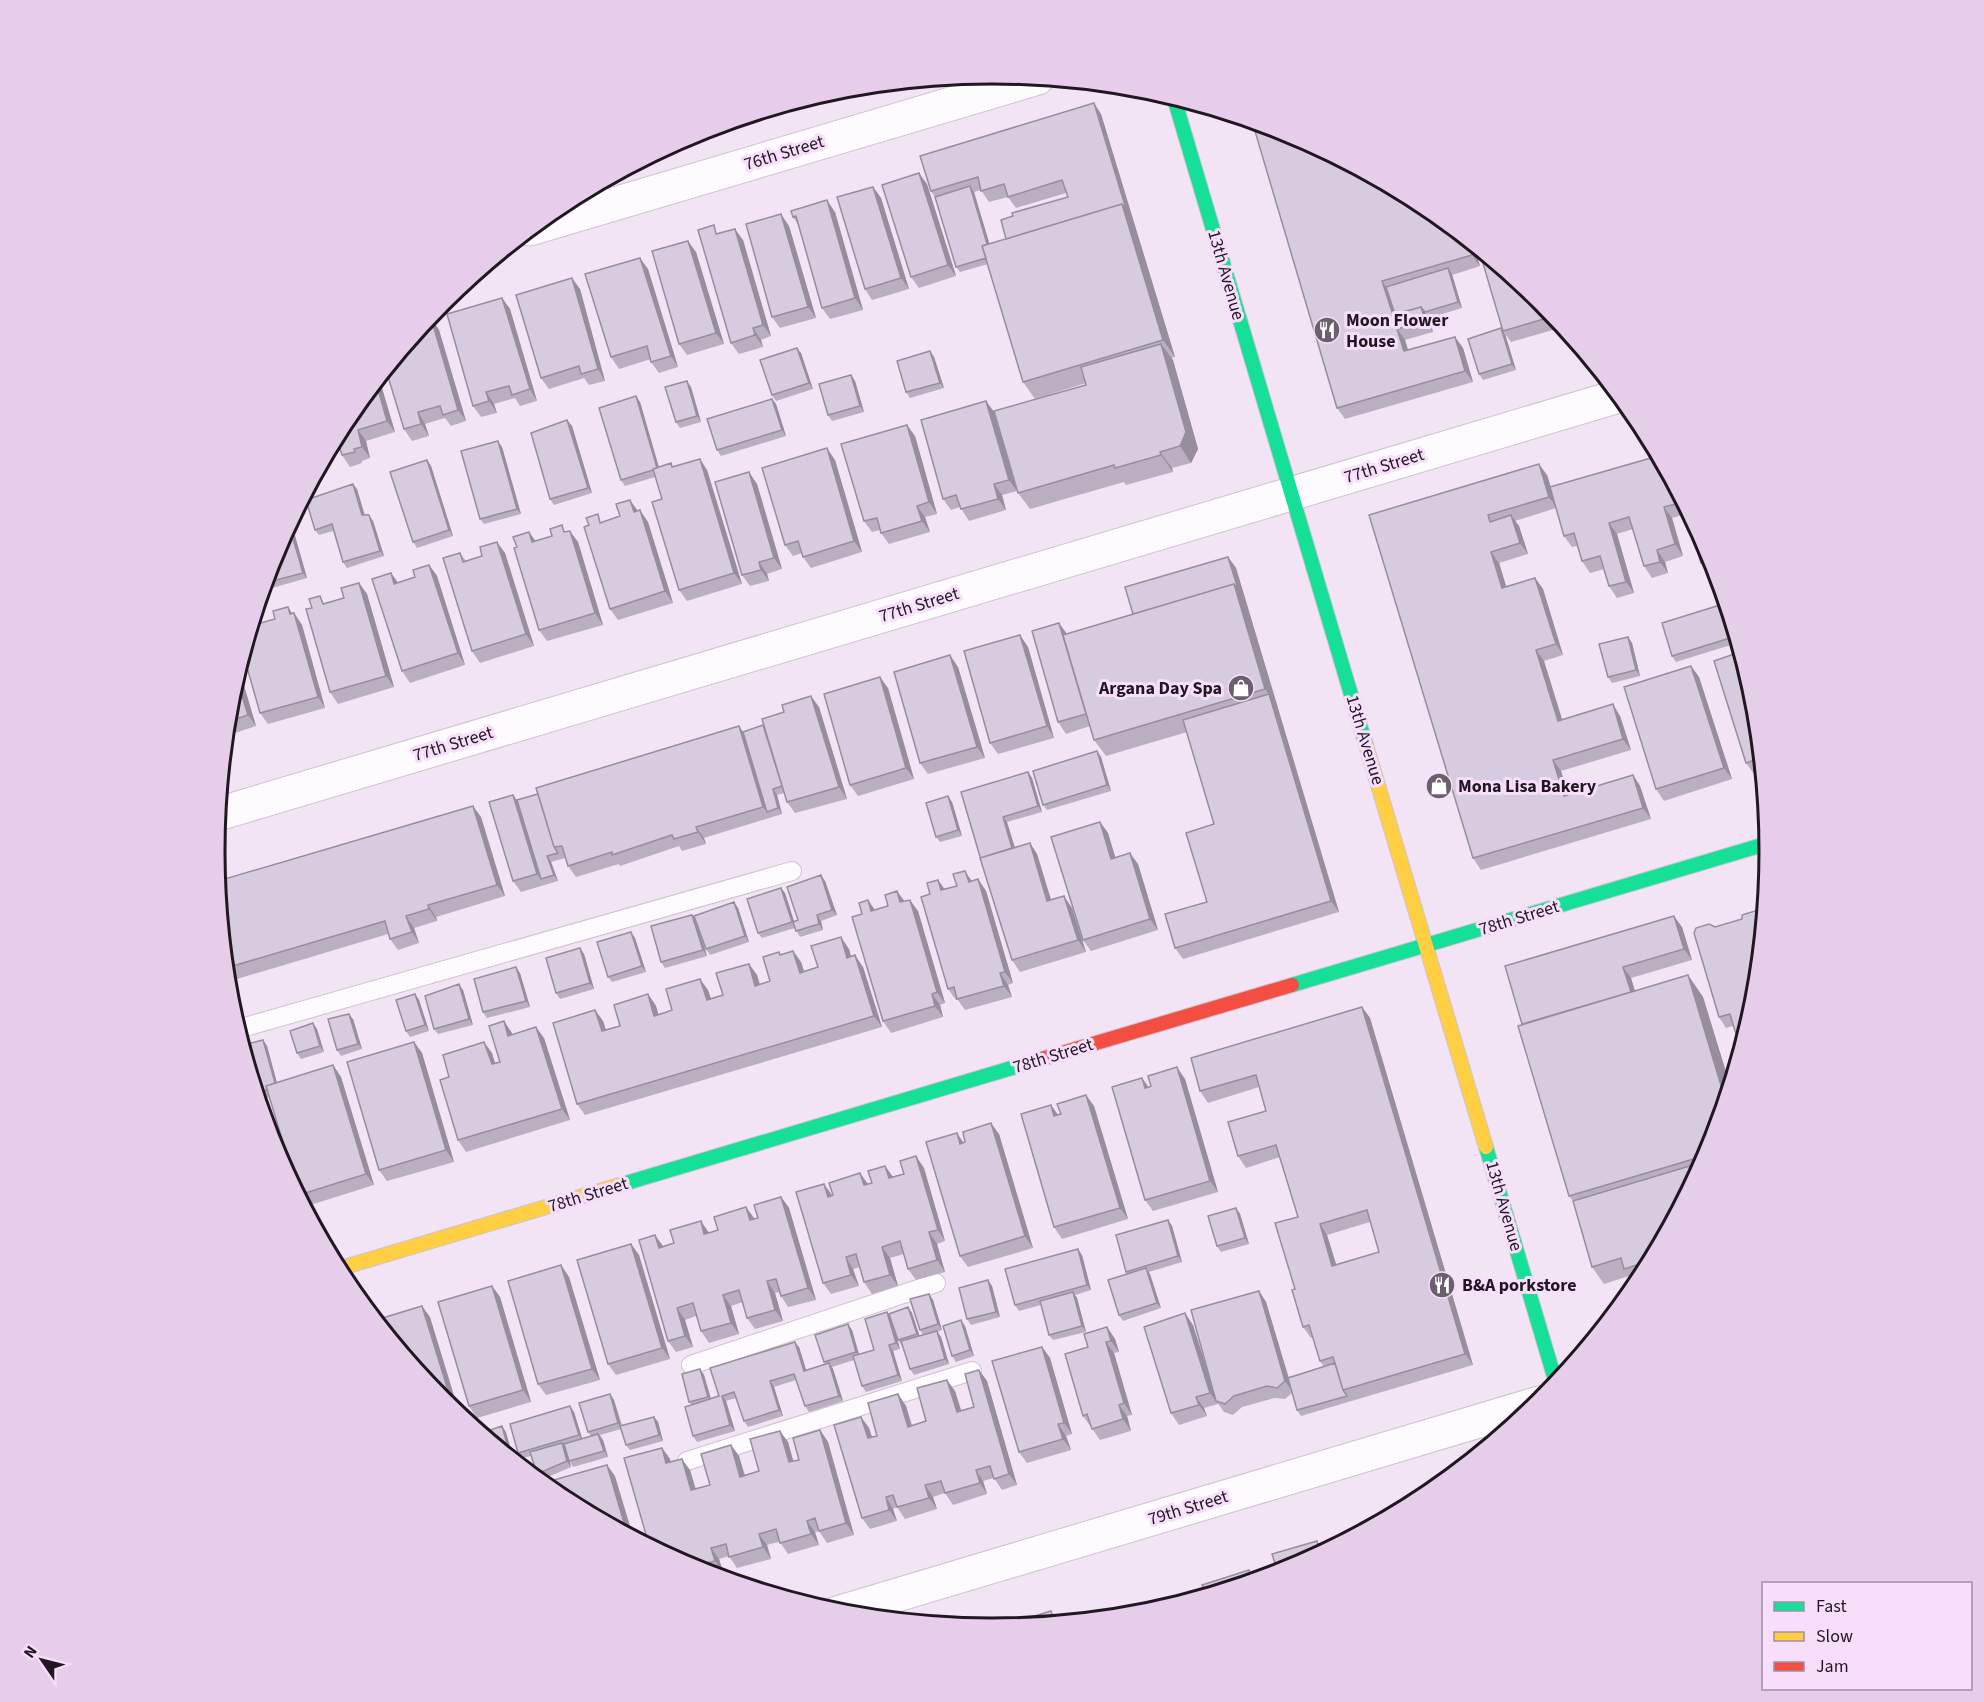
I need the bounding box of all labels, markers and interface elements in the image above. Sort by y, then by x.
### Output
street label: 76th Street [741,129,827,177]
street label: 13th Avenue [1201,227,1251,323]
place label: Moon Flower House [1346,308,1449,354]
restaurant icon: Moon Flower House [1312,315,1342,345]
street label: 77th Street [1341,442,1427,490]
street label: 77th Street [876,581,962,629]
shop icon: Argana Day Spa [1226,673,1256,703]
place label: Argana Day Spa [1098,676,1222,701]
street label: 13th Avenue [1339,692,1391,788]
street label: 77th Street [410,720,496,768]
shop icon: Mona Lisa Bakery [1424,771,1454,801]
place label: Mona Lisa Bakery [1458,774,1597,799]
street label: 78th Street [1476,894,1562,942]
street label: 78th Street [1010,1032,1096,1080]
street label: 13th Avenue [1479,1158,1529,1254]
street label: 78th Street [545,1171,631,1219]
restaurant icon: B&A porkstore [1427,1270,1457,1300]
place label: B&A porkstore [1462,1273,1577,1298]
street label: 79th Street [1145,1484,1231,1532]
legend [1762,1582,1972,1690]
text: Fast [1816,1594,1847,1619]
text: Slow [1816,1624,1853,1649]
north arrow [12,1630,72,1690]
text: N [18,1641,43,1663]
text: Jam [1816,1654,1849,1679]

